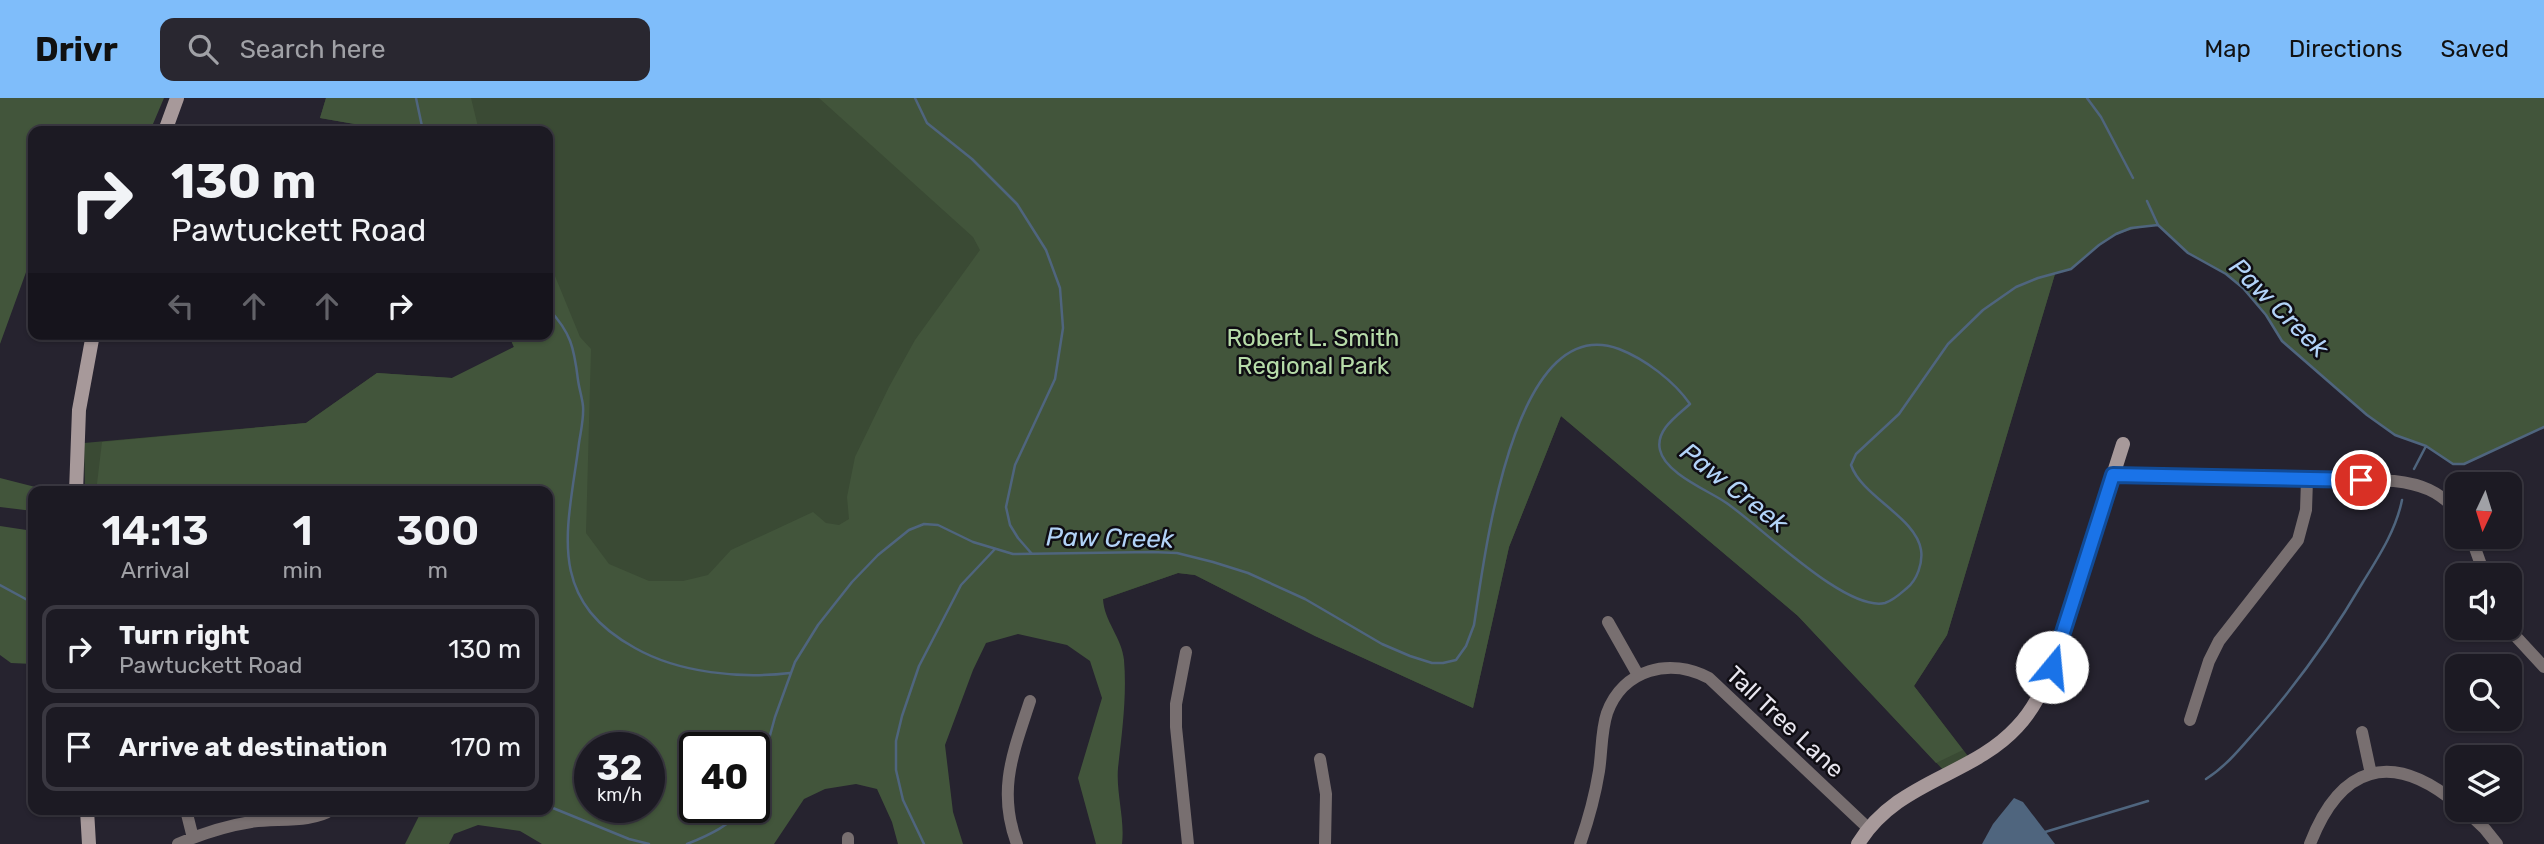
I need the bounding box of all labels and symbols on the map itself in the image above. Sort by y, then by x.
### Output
water label: Paw Creek [2223,252,2336,365]
park label: Robert L. Smith Regional Park [1227,324,1399,380]
water label: Paw Creek [1674,436,1795,540]
pin [2331,450,2391,510]
north arrow [2445,472,2522,550]
water label: Paw Creek [1046,521,1175,555]
position arrow [2015,630,2089,704]
street label: Tall Tree Lane [1721,661,1849,783]
speed limit sign: 40 [679,732,770,823]

